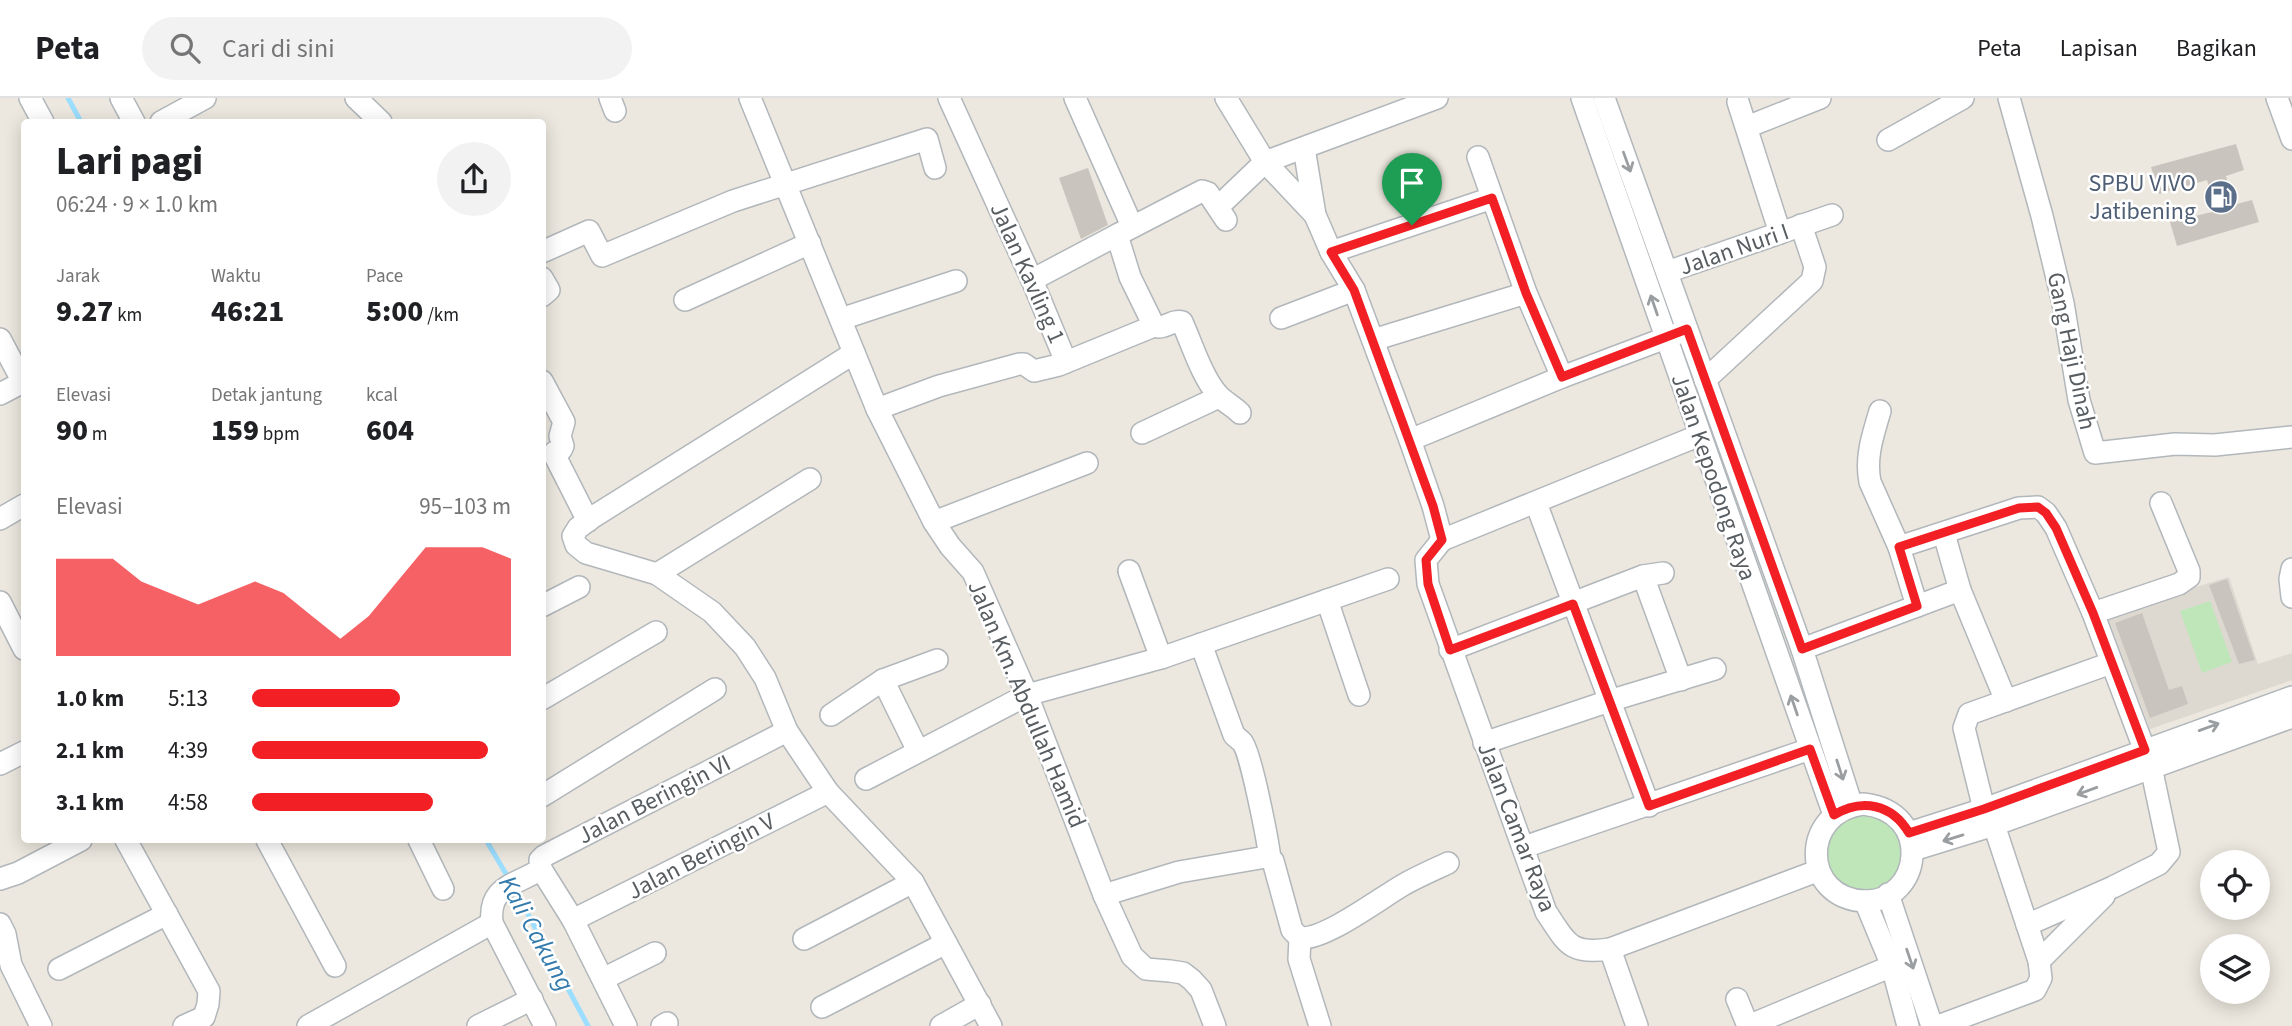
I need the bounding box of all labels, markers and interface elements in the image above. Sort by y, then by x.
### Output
search box [142,17,632,80]
text: Peta [35,25,100,72]
icon: search [166,29,204,67]
text: Cari di sini [222,30,335,67]
text: Peta [1977,31,2022,66]
text: Lapisan [2060,31,2138,66]
text: Bagikan [2176,31,2257,66]
text: Lari pagi [56,135,203,189]
button: share [437,142,511,216]
one-way arrow [1622,151,1634,173]
pin [1382,153,1442,225]
icon: arrive [1393,164,1431,202]
place label: SPBU VIVO Jatibening [2088,166,2196,229]
fuel station icon: SPBU VIVO Jatibening [2202,178,2240,216]
text: 06:24 · 9 × 1.0 km [56,188,218,221]
street label: Jalan Kavling 1 [981,197,1074,349]
street label: Jalan Nuri I [1675,214,1794,285]
text: Jarak [56,263,100,290]
text: Waktu [211,263,261,290]
text: Pace [366,263,403,290]
street label: Gang Haji Dinah [2038,269,2105,433]
text: 9.27 [56,290,113,333]
text: 46:21 [211,290,284,333]
text: 5:00 [366,290,423,333]
one-way arrow [1647,294,1660,316]
text: km [113,302,142,329]
text: /km [423,302,459,329]
street label: Jalan Kepodong Raya [1662,369,1765,585]
text: Elevasi [56,382,111,409]
text: Detak jantung [211,382,322,409]
text: kcal [366,382,398,409]
text: 90 [56,409,88,452]
text: 159 [211,409,259,452]
text: 604 [366,409,414,452]
text: m [88,421,108,448]
text: bpm [259,421,300,448]
text: Elevasi [56,490,123,523]
text: 95–103 m [419,490,511,523]
street label: Jalan Km. Abdullah Hamid [958,575,1095,833]
text: 1.0 km [56,682,124,715]
text: 5:13 [168,682,208,715]
one-way arrow [1787,694,1799,716]
one-way arrow [2198,720,2220,732]
text: 2.1 km [56,734,124,767]
text: 4:39 [168,734,208,767]
street label: Jalan Camar Raya [1468,737,1565,917]
street label: Jalan Beringin VI [572,746,737,853]
one-way arrow [1835,759,1848,781]
one-way arrow [2077,785,2099,798]
text: 3.1 km [56,786,124,819]
text: 4:58 [168,786,208,819]
street label: Jalan Beringin V [621,804,782,909]
one-way arrow [1943,832,1965,845]
map controls [2200,850,2270,1004]
button: locate [2200,850,2270,920]
water label: Kali Cakung [490,869,584,998]
button: layers [2200,934,2270,1004]
one-way arrow [1905,948,1917,970]

